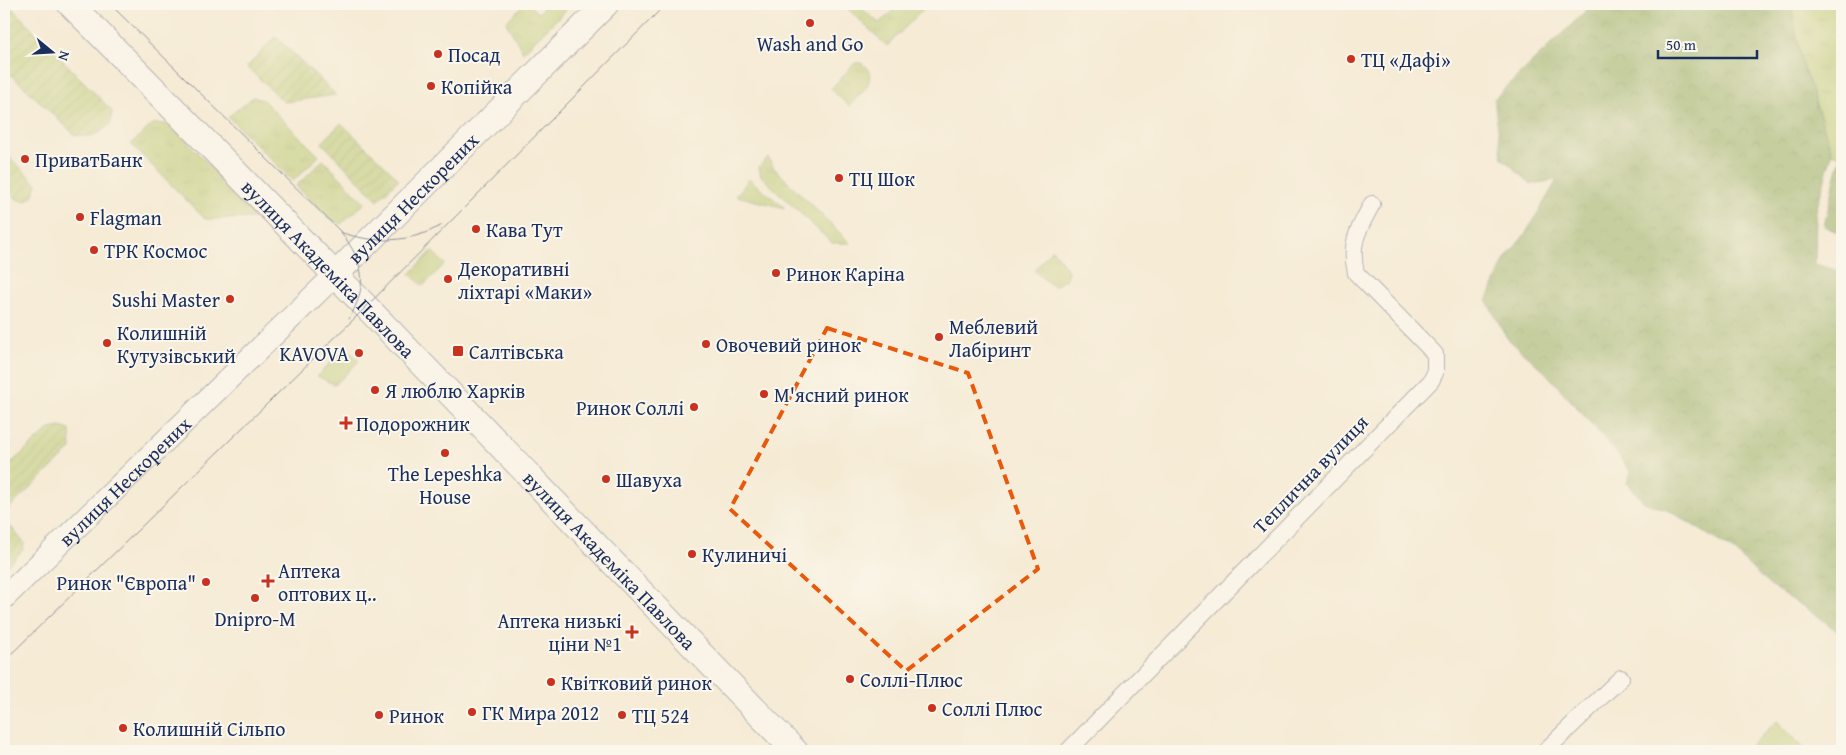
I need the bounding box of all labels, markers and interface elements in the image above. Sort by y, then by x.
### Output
marker: Wash and Go [804,17,816,29]
north arrow [28,28,78,78]
scale bar [1658,28,1757,60]
place label: Wash and Go [756,29,864,58]
text: 50 m [1666,34,1697,55]
place label: Посад [448,40,500,69]
place label: ТЦ «Дафі» [1361,45,1451,74]
text: N [53,48,75,64]
marker: Посад [432,48,444,60]
marker: ТЦ «Дафі» [1345,53,1357,65]
place label: Копійка [441,72,513,101]
marker: Копійка [425,80,437,92]
street label: вулиця Нескорених [340,125,485,270]
place label: ПриватБанк [35,145,143,174]
marker: ПриватБанк [19,153,31,165]
place label: ТЦ Шок [849,164,915,193]
marker: ТЦ Шок [833,172,845,184]
street label: вулиця Академіка Павлова [236,173,423,364]
place label: Flagman [90,203,162,232]
marker: Flagman [74,211,86,223]
place label: Кава Тут [486,215,563,244]
marker: Кава Тут [470,223,482,235]
place label: ТРК Космос [104,236,208,265]
marker: ТРК Космос [88,244,100,256]
place label: Декоративні ліхтарі «Маки» [457,254,592,306]
place label: Ринок Каріна [786,259,905,288]
marker: Ринок Каріна [770,267,782,279]
marker: Декоративні ліхтарі «Маки» [442,273,454,285]
place label: Sushi Master [112,285,220,314]
marker: Sushi Master [224,293,236,305]
place label: Меблевий Лабіринт [949,312,1038,364]
place label: Колишній Кутузівський [117,318,236,370]
place label: Овочевий ринок [716,330,862,359]
marker: Меблевий Лабіринт [933,331,945,343]
marker: Колишній Кутузівський [101,337,113,349]
place label: Салтівська [469,337,564,366]
marker: Овочевий ринок [700,338,712,350]
place label: KAVOVA [279,339,349,368]
marker: Салтівська [451,344,465,358]
marker: KAVOVA [353,347,365,359]
place label: Я люблю Харків [384,376,525,405]
place label: М'ясний ринок [774,380,909,409]
marker: Я люблю Харків [369,384,381,396]
marker: М'ясний ринок [758,388,770,400]
place label: Ринок Соллі [576,393,684,422]
marker: Ринок Соллі [688,401,700,413]
street label: Теплична вулиця [1246,408,1374,540]
street label: вулиця Нескорених [52,409,198,552]
place label: Подорожник [356,409,470,438]
marker: Подорожник [340,417,352,429]
marker: The Lepeshka House [439,447,451,459]
place label: The Lepeshka House [388,459,503,511]
street label: вулиця Академіка Павлова [517,464,704,656]
place label: Шавуха [616,465,682,494]
marker: Шавуха [600,473,612,485]
place label: Кулиничі [702,540,788,569]
marker: Кулиничі [686,548,698,560]
place label: Аптека оптових ц‥ [278,556,377,608]
place label: Ринок "Європа" [57,568,196,597]
marker: Аптека оптових ц‥ [262,575,274,587]
marker: Ринок "Європа" [200,576,212,588]
marker: Dnipro-M [249,592,261,604]
place label: Dnipro-M [214,604,296,633]
place label: Аптека низькі ціни №1 [497,606,622,658]
marker: Аптека низькі ціни №1 [626,626,638,638]
place label: Соллі-Плюс [860,665,963,694]
place label: Квітковий ринок [561,668,712,697]
marker: Соллі-Плюс [844,673,856,685]
marker: Квітковий ринок [545,676,557,688]
place label: Соллі Плюс [942,694,1042,723]
place label: ГК Мира 2012 [482,698,599,727]
place label: Ринок [389,701,444,730]
place label: ТЦ 524 [632,701,689,730]
marker: Соллі Плюс [926,702,938,714]
marker: ГК Мира 2012 [466,706,478,718]
marker: Ринок [373,709,385,721]
marker: ТЦ 524 [616,709,628,721]
place label: Колишній Сільпо [133,714,285,743]
marker: Колишній Сільпо [117,722,129,734]

